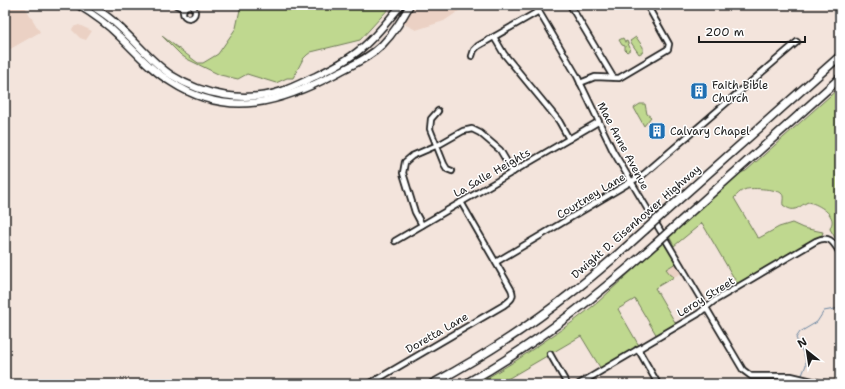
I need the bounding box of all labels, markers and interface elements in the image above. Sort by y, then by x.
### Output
scale bar [699,18,805,44]
text: 200 m [705,24,744,40]
place label: Faith Bible Church [712,78,768,106]
building icon: Faith Bible Church [689,81,709,101]
street label: Mae Anne Avenue [594,99,652,193]
building icon: Calvary Chapel [647,121,667,141]
place label: Calvary Chapel [670,124,750,139]
street label: La Salle Heights [451,145,533,201]
street label: Dwight D. Eisenhower Highway [568,162,704,282]
street label: Courtney Lane [554,170,628,222]
street label: Leroy Street [674,273,738,321]
street label: Doretta Lane [403,309,471,357]
north arrow [787,331,827,371]
text: N [795,334,810,351]

